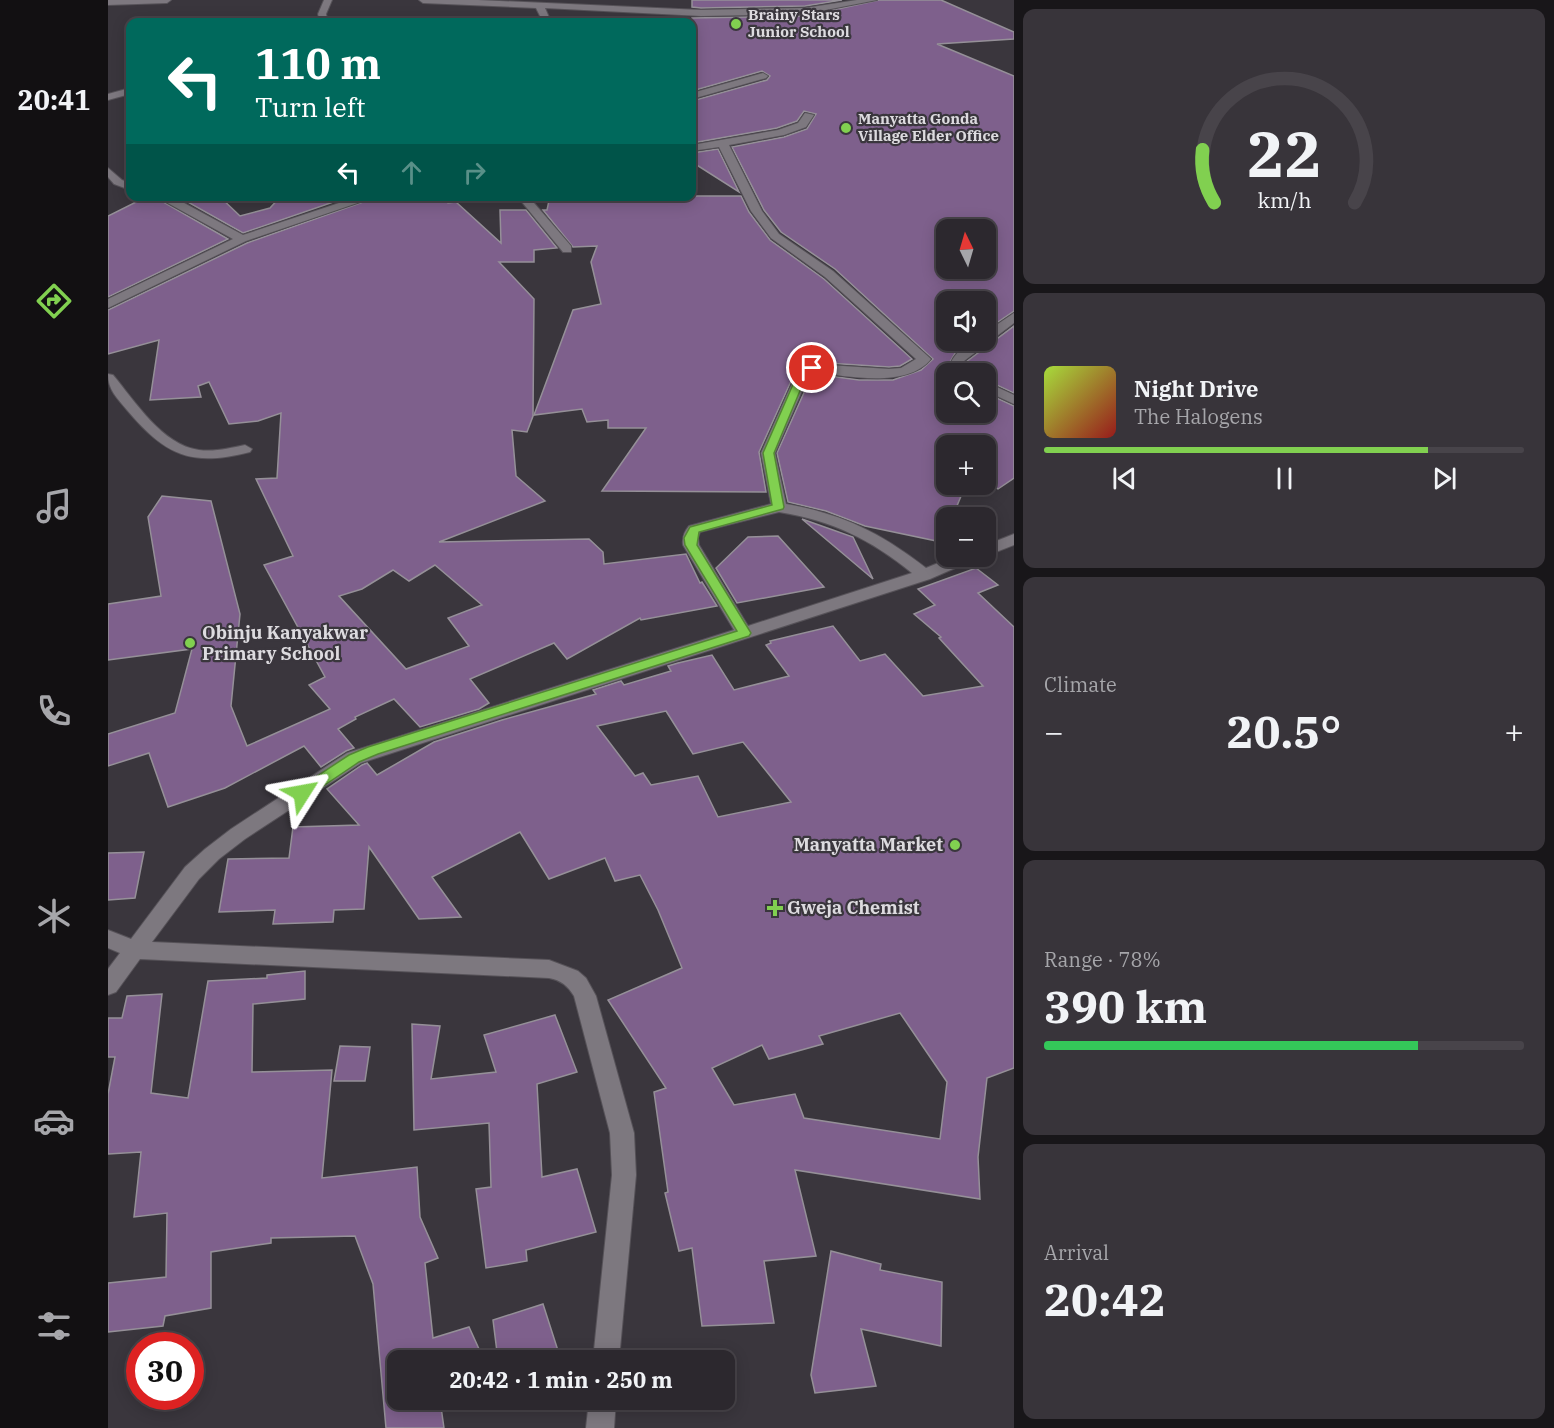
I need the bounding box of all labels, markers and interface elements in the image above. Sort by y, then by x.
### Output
place label: Brainy Stars Junior School [748,5,850,41]
marker: Brainy Stars Junior School [729,17,743,31]
text: 110 m [255,36,381,91]
icon: left [156,42,234,120]
text: 20:41 [18,82,90,117]
text: Turn left [255,89,366,124]
place label: Manyatta Gonda Village Elder Office [858,109,999,145]
text: 22 [1247,114,1321,195]
marker: Manyatta Gonda Village Elder Office [839,121,853,135]
icon: left [332,156,365,189]
icon: ahead [395,156,428,189]
icon: right [458,156,491,189]
text: km/h [1257,187,1311,215]
north arrow [936,219,996,279]
map controls [936,219,996,567]
icon: directions [33,280,75,322]
button: sound [936,291,996,351]
pin [786,342,837,393]
icon: arrive [795,351,828,384]
button: search [936,363,996,423]
text: Night Drive [1134,374,1259,403]
text: The Halogens [1134,403,1263,430]
button: + [936,435,996,495]
icon: previous [1108,462,1141,495]
icon: pause [1268,462,1301,495]
icon: next [1428,462,1461,495]
icon: music [33,485,75,527]
button: − [936,507,996,567]
place label: Obinju Kanyakwar Primary School [202,621,368,665]
marker: Obinju Kanyakwar Primary School [183,636,197,650]
text: Climate [1044,671,1117,698]
icon: phone [33,690,75,732]
text: 20.5° [1227,702,1341,760]
text: − [1044,710,1064,753]
text: + [1504,710,1524,753]
position arrow [270,761,334,825]
place label: Manyatta Market [794,833,943,856]
marker: Manyatta Market [948,838,962,852]
icon: climate [33,895,75,937]
place label: Gweja Chemist [787,896,920,919]
marker: Gweja Chemist [768,901,782,915]
text: Range · 78% [1044,946,1161,973]
text: 390 km [1044,977,1207,1035]
icon: car [33,1100,75,1142]
text: Arrival [1044,1239,1109,1266]
text: 20:42 [1044,1270,1166,1328]
icon: filters [33,1305,75,1347]
speed limit sign: 30 [126,1332,204,1410]
text: 20:42 · 1 min · 250 m [449,1365,673,1394]

